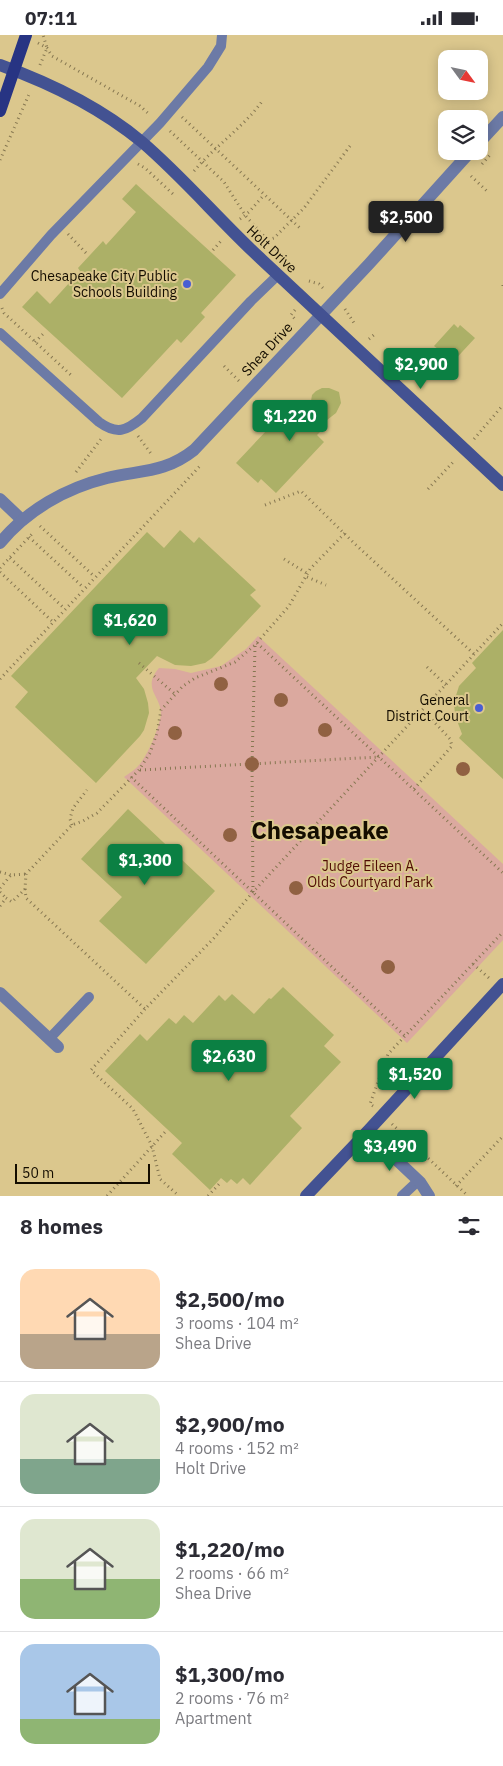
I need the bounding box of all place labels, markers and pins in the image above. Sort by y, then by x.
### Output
pin: $2,500 [365,201,447,243]
place label: Chesapeake City Public Schools Building [31,267,178,301]
marker: Chesapeake City Public Schools Building [181,278,193,290]
pin: $2,900 [380,347,462,390]
pin: $1,220 [249,399,331,442]
pin: $1,620 [89,603,171,646]
place label: General District Court [386,691,469,725]
marker: General District Court [473,702,485,714]
pin: $1,300 [104,843,186,886]
pin: $2,630 [188,1039,270,1082]
pin: $1,520 [374,1057,456,1100]
pin: $3,490 [349,1129,431,1172]

